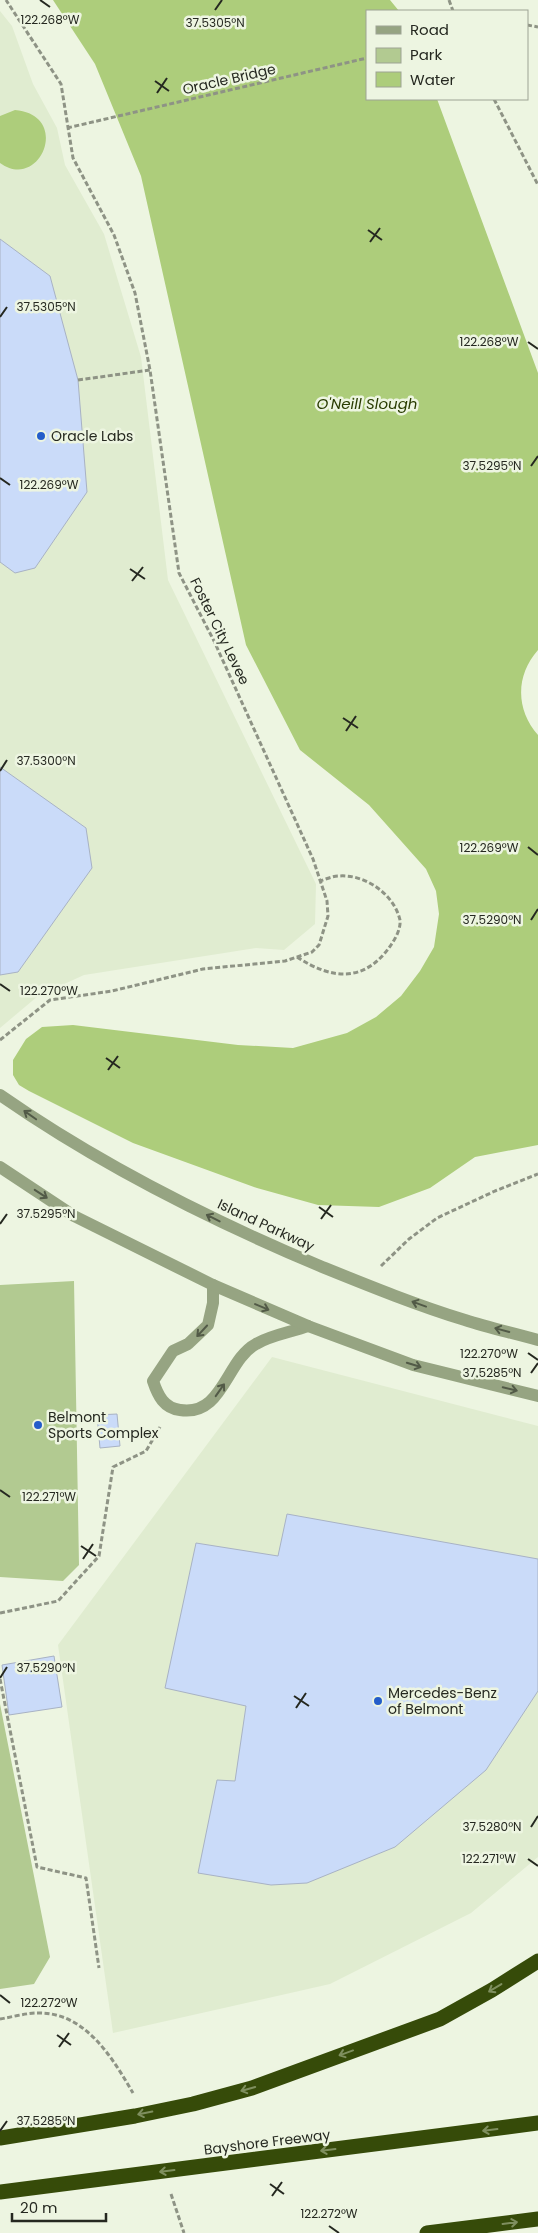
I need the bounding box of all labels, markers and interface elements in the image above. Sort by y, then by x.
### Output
legend [366,10,528,100]
text: 122.268°W [21,11,80,28]
text: 37.5305°N [185,14,245,31]
text: Road [410,19,449,40]
text: Park [410,44,442,65]
street label: Oracle Bridge [181,59,278,99]
text: Water [410,69,456,90]
text: 37.5305°N [16,298,76,315]
text: 122.268°W [460,333,519,350]
water label: O'Neill Slough [317,393,417,414]
place label: Oracle Labs [51,426,133,446]
marker: Oracle Labs [35,430,47,442]
text: 37.5295°N [462,457,522,474]
text: 122.269°W [20,476,79,493]
street label: Foster City Levee [185,574,255,688]
text: 37.5300°N [16,752,76,769]
text: 122.269°W [460,839,519,856]
text: 37.5290°N [462,911,522,928]
text: 122.270°W [20,982,78,999]
one-way arrow [23,1110,37,1120]
one-way arrow [34,1189,48,1199]
street label: Island Parkway [214,1194,318,1256]
text: 37.5295°N [16,1205,76,1222]
one-way arrow [206,1212,221,1222]
one-way arrow [412,1299,428,1308]
one-way arrow [254,1302,269,1312]
one-way arrow [196,1325,208,1337]
one-way arrow [494,1325,510,1334]
text: 122.270°W [460,1345,518,1362]
one-way arrow [406,1360,422,1370]
text: 37.5285°N [462,1364,522,1381]
one-way arrow [215,1383,225,1397]
one-way arrow [502,1385,518,1394]
place label: Belmont Sports Complex [48,1407,159,1443]
marker: Belmont Sports Complex [32,1419,44,1431]
text: 122.271°W [22,1488,76,1505]
text: 37.5290°N [16,1659,76,1676]
place label: Mercedes-Benz of Belmont [388,1683,497,1719]
marker: Mercedes-Benz of Belmont [372,1695,384,1707]
text: 37.5280°N [462,1818,522,1835]
text: 122.271°W [462,1850,516,1867]
one-way arrow [488,1984,502,1994]
text: 122.272°W [20,1994,78,2011]
one-way arrow [339,2049,354,2058]
one-way arrow [240,2084,256,2094]
one-way arrow [138,2109,154,2119]
text: 37.5285°N [16,2112,76,2129]
street label: Bayshore Freeway [203,2124,331,2160]
one-way arrow [482,2125,498,2135]
one-way arrow [321,2145,337,2155]
one-way arrow [160,2166,176,2176]
scale bar [12,2190,106,2222]
text: 20 m [20,2197,58,2218]
text: 122.272°W [300,2205,358,2222]
one-way arrow [501,2218,517,2228]

